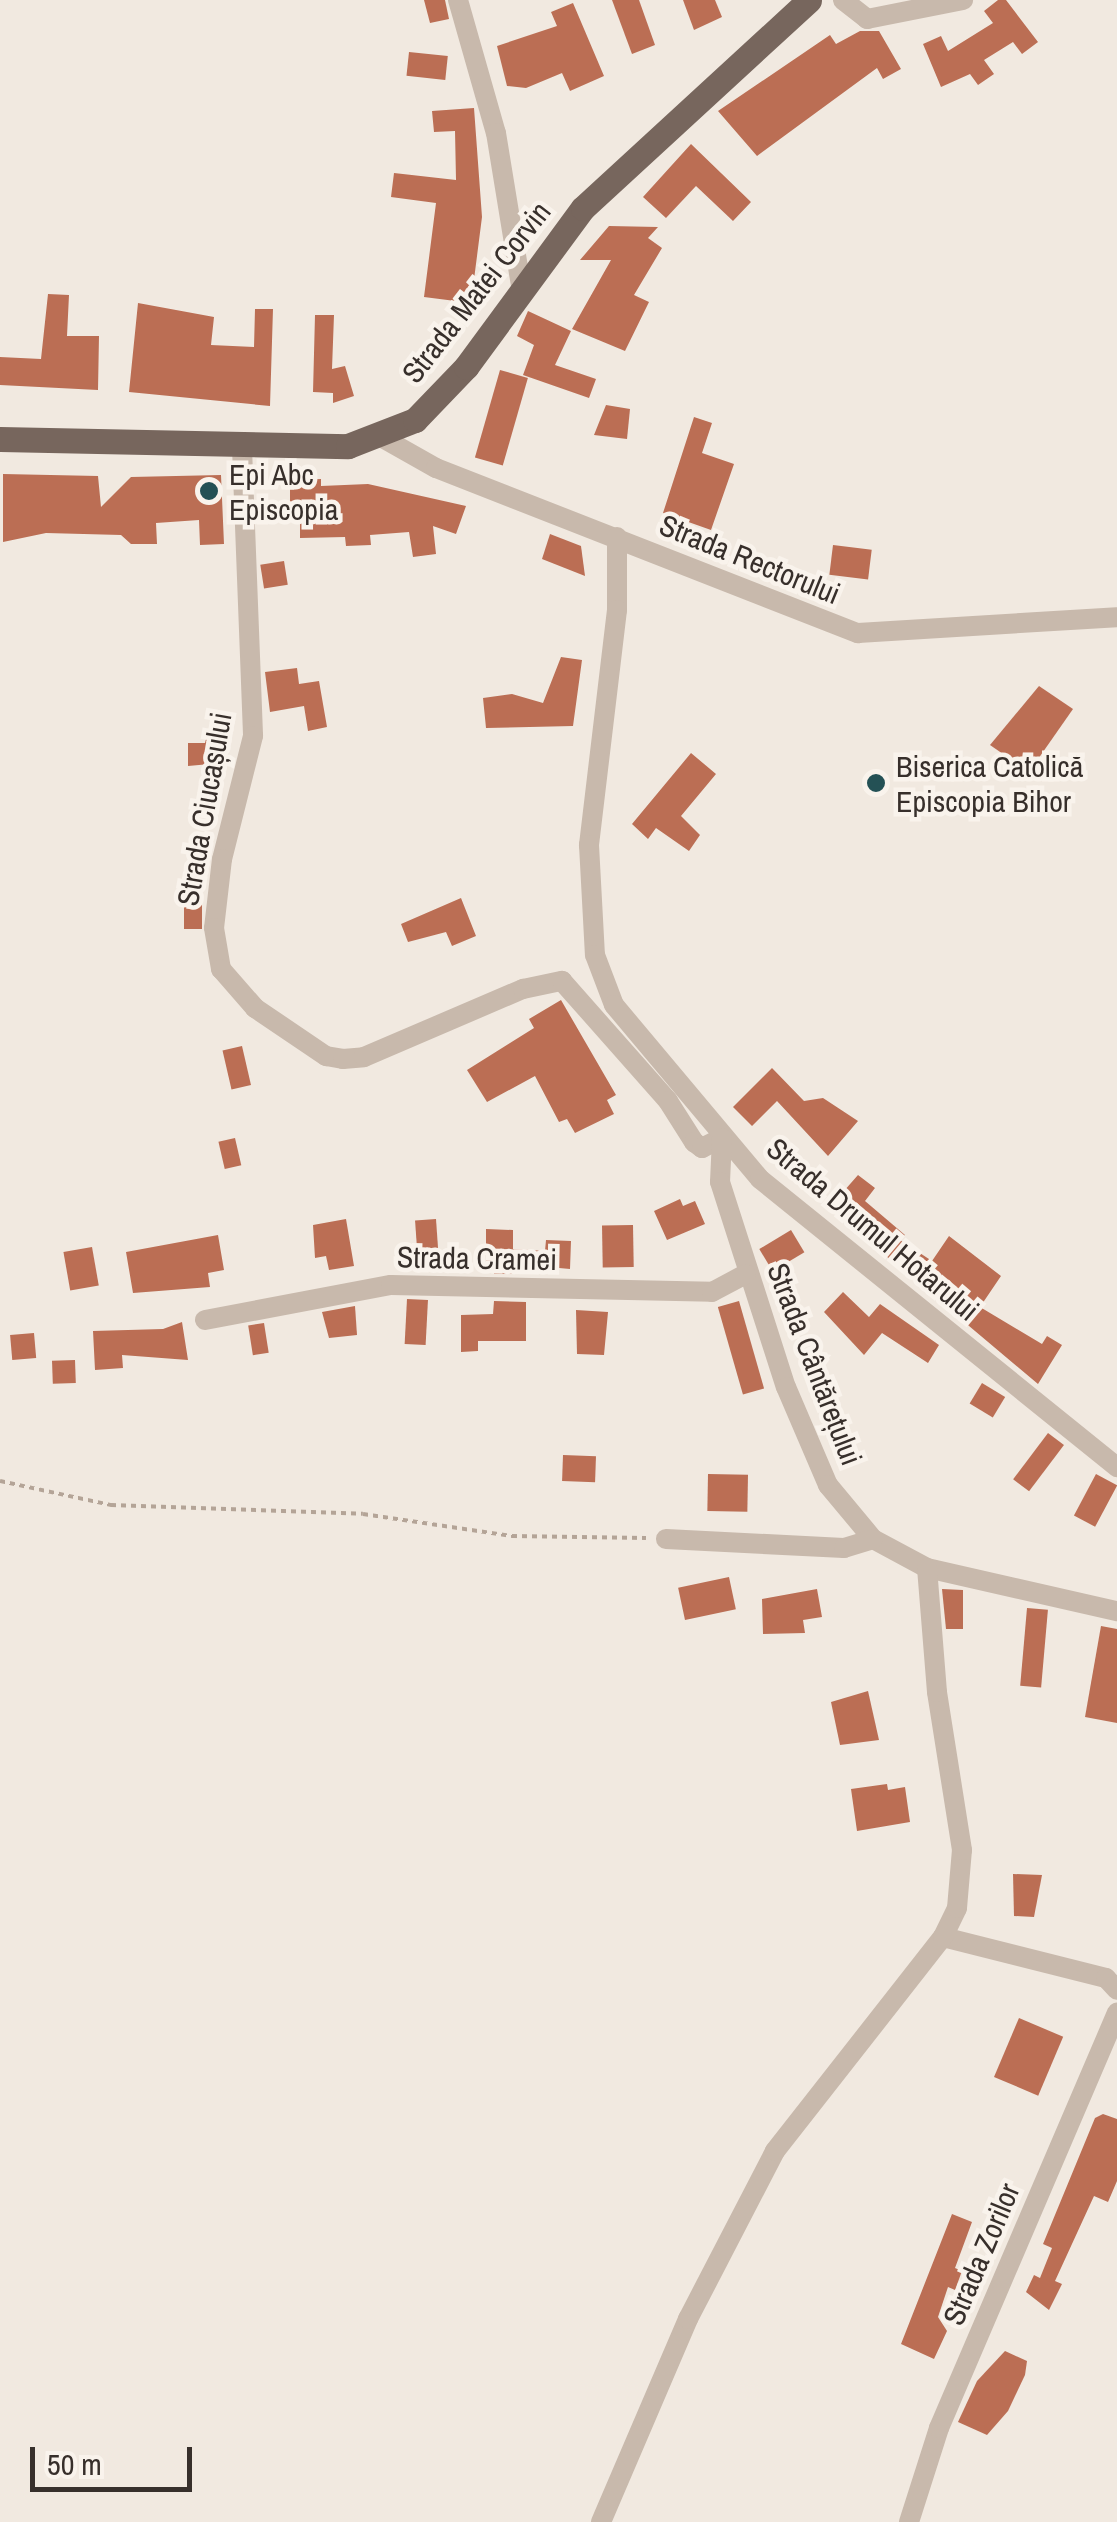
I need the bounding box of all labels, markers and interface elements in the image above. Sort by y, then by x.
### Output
street label: Strada Matei Corvin [394,194,558,390]
place label: Epi Abc Episcopia [229,456,338,526]
marker: Epi Abc Episcopia [198,480,220,502]
street label: Strada Rectorului [655,506,845,612]
street label: Strada Ciucașului [169,710,239,908]
place label: Biserica Catolică Episcopia Bihor [896,748,1083,818]
marker: Biserica Catolică Episcopia Bihor [865,772,887,794]
street label: Strada Drumul Hotarului [760,1130,986,1328]
street label: Strada Cramei [397,1239,557,1277]
street label: Strada Cântărețului [760,1258,870,1470]
street label: Strada Zorilor [935,2178,1027,2330]
scale bar [35,2427,198,2489]
text: 50 m [47,2444,102,2484]

